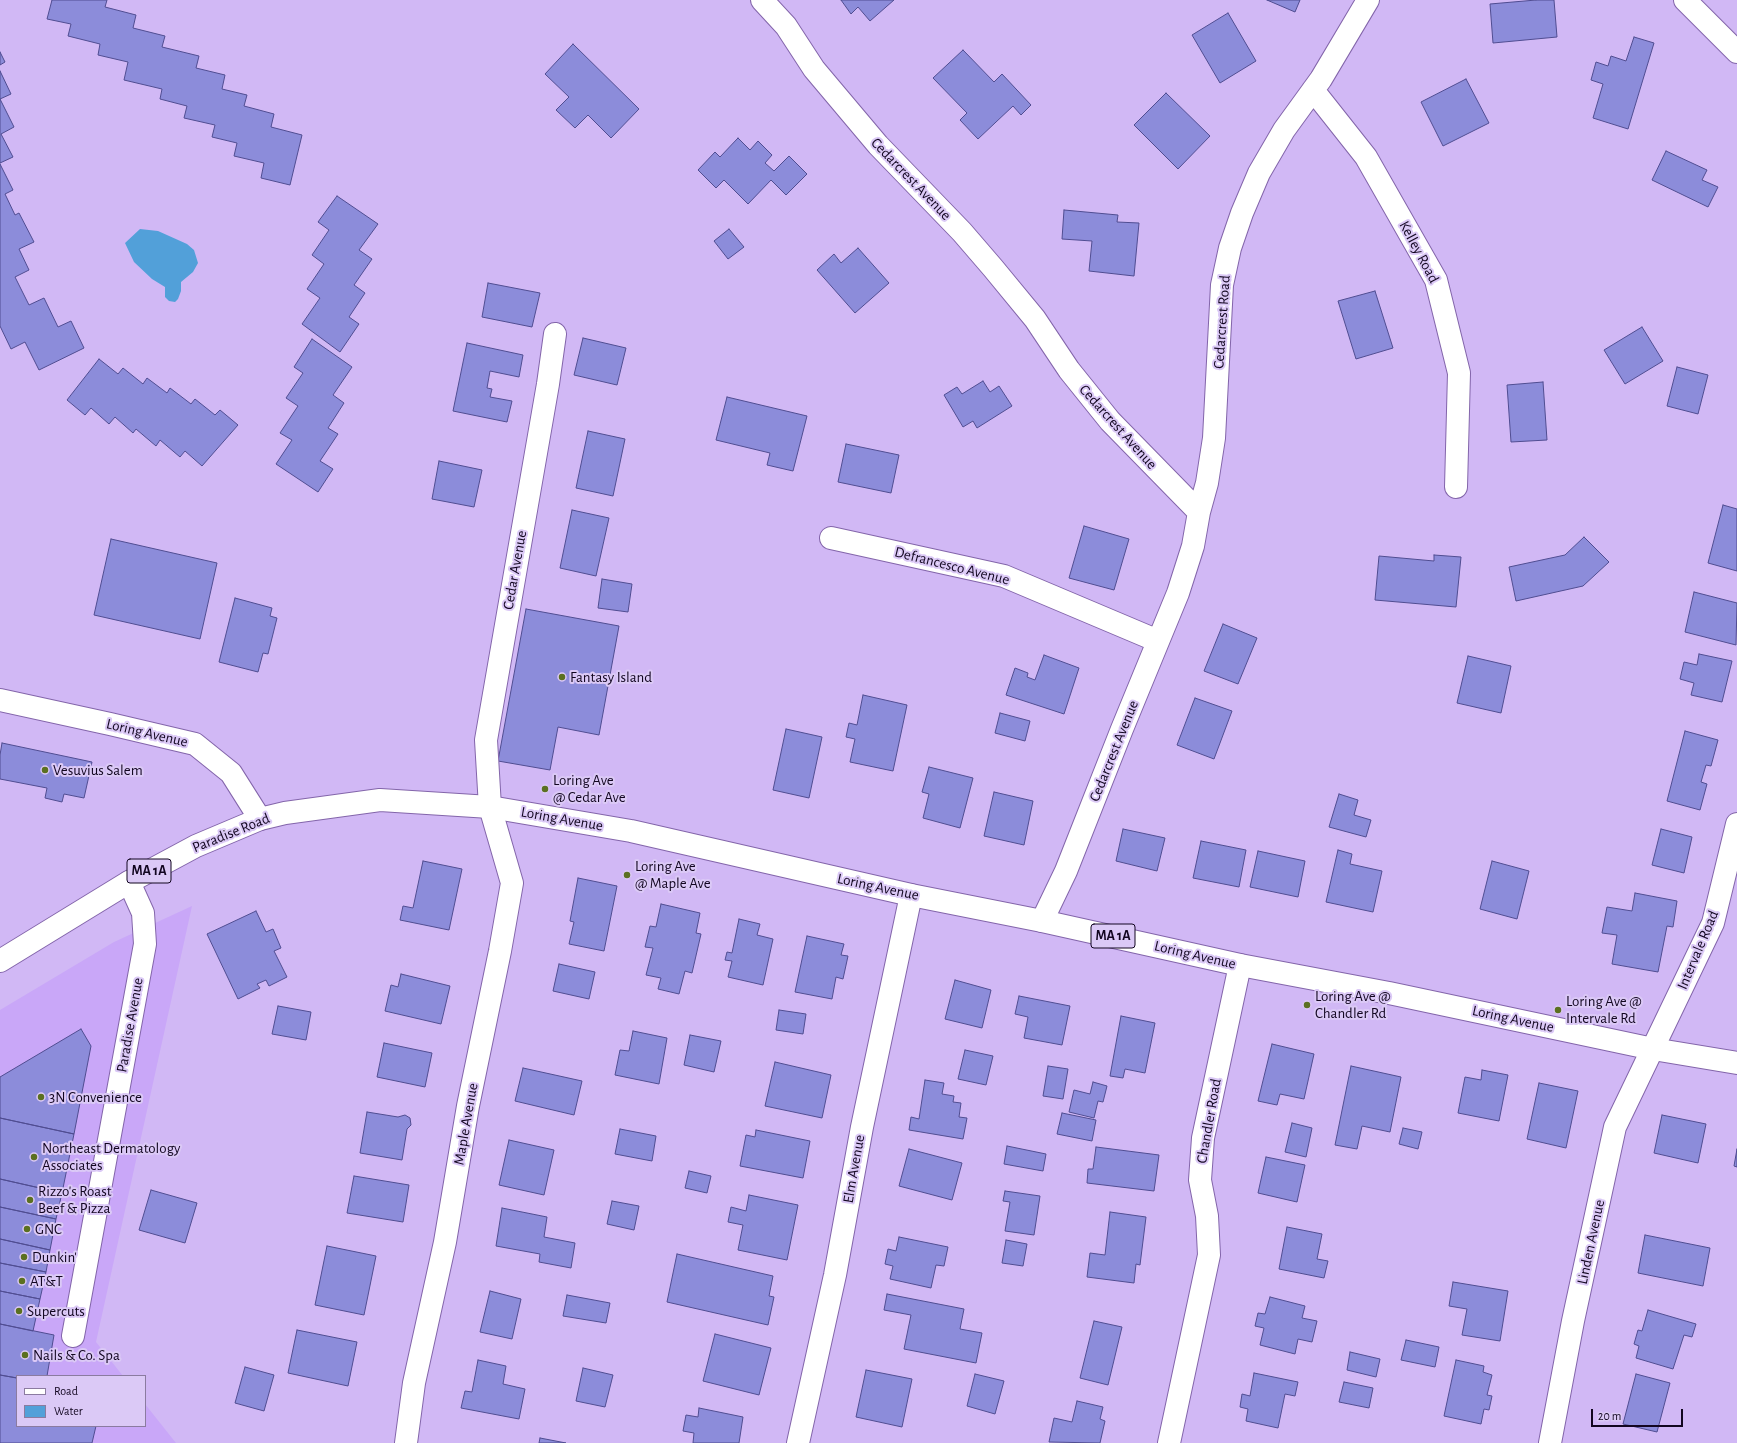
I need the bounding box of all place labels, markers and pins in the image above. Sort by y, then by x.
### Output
place label: Fantasy Island [570,668,652,686]
marker: Fantasy Island [557,672,567,682]
place label: Vesuvius Salem [53,761,143,779]
marker: Vesuvius Salem [40,765,50,775]
place label: Loring Ave @ Cedar Ave [553,771,626,806]
marker: Loring Ave @ Cedar Ave [540,784,550,794]
place label: Loring Ave @ Maple Ave [635,857,711,892]
marker: Loring Ave @ Maple Ave [622,870,632,880]
place label: Loring Ave @ Chandler Rd [1315,987,1391,1022]
place label: Loring Ave @ Intervale Rd [1566,992,1642,1027]
marker: Loring Ave @ Chandler Rd [1302,1000,1312,1010]
marker: Loring Ave @ Intervale Rd [1553,1005,1563,1015]
place label: 3N Convenience [49,1088,142,1106]
marker: 3N Convenience [36,1092,46,1102]
place label: Northeast Dermatology Associates [42,1139,180,1174]
marker: Northeast Dermatology Associates [29,1152,39,1162]
place label: Rizzo's Roast Beef & Pizza [38,1182,112,1217]
marker: Rizzo's Roast Beef & Pizza [25,1195,35,1205]
place label: GNC [35,1220,62,1238]
marker: GNC [22,1224,32,1234]
place label: Dunkin' [32,1248,77,1266]
marker: Dunkin' [19,1252,29,1262]
place label: AT&T [30,1272,63,1290]
marker: AT&T [17,1276,27,1286]
place label: Supercuts [27,1302,85,1320]
marker: Supercuts [14,1306,24,1316]
place label: Nails & Co. Spa [33,1346,120,1364]
marker: Nails & Co. Spa [20,1350,30,1360]

